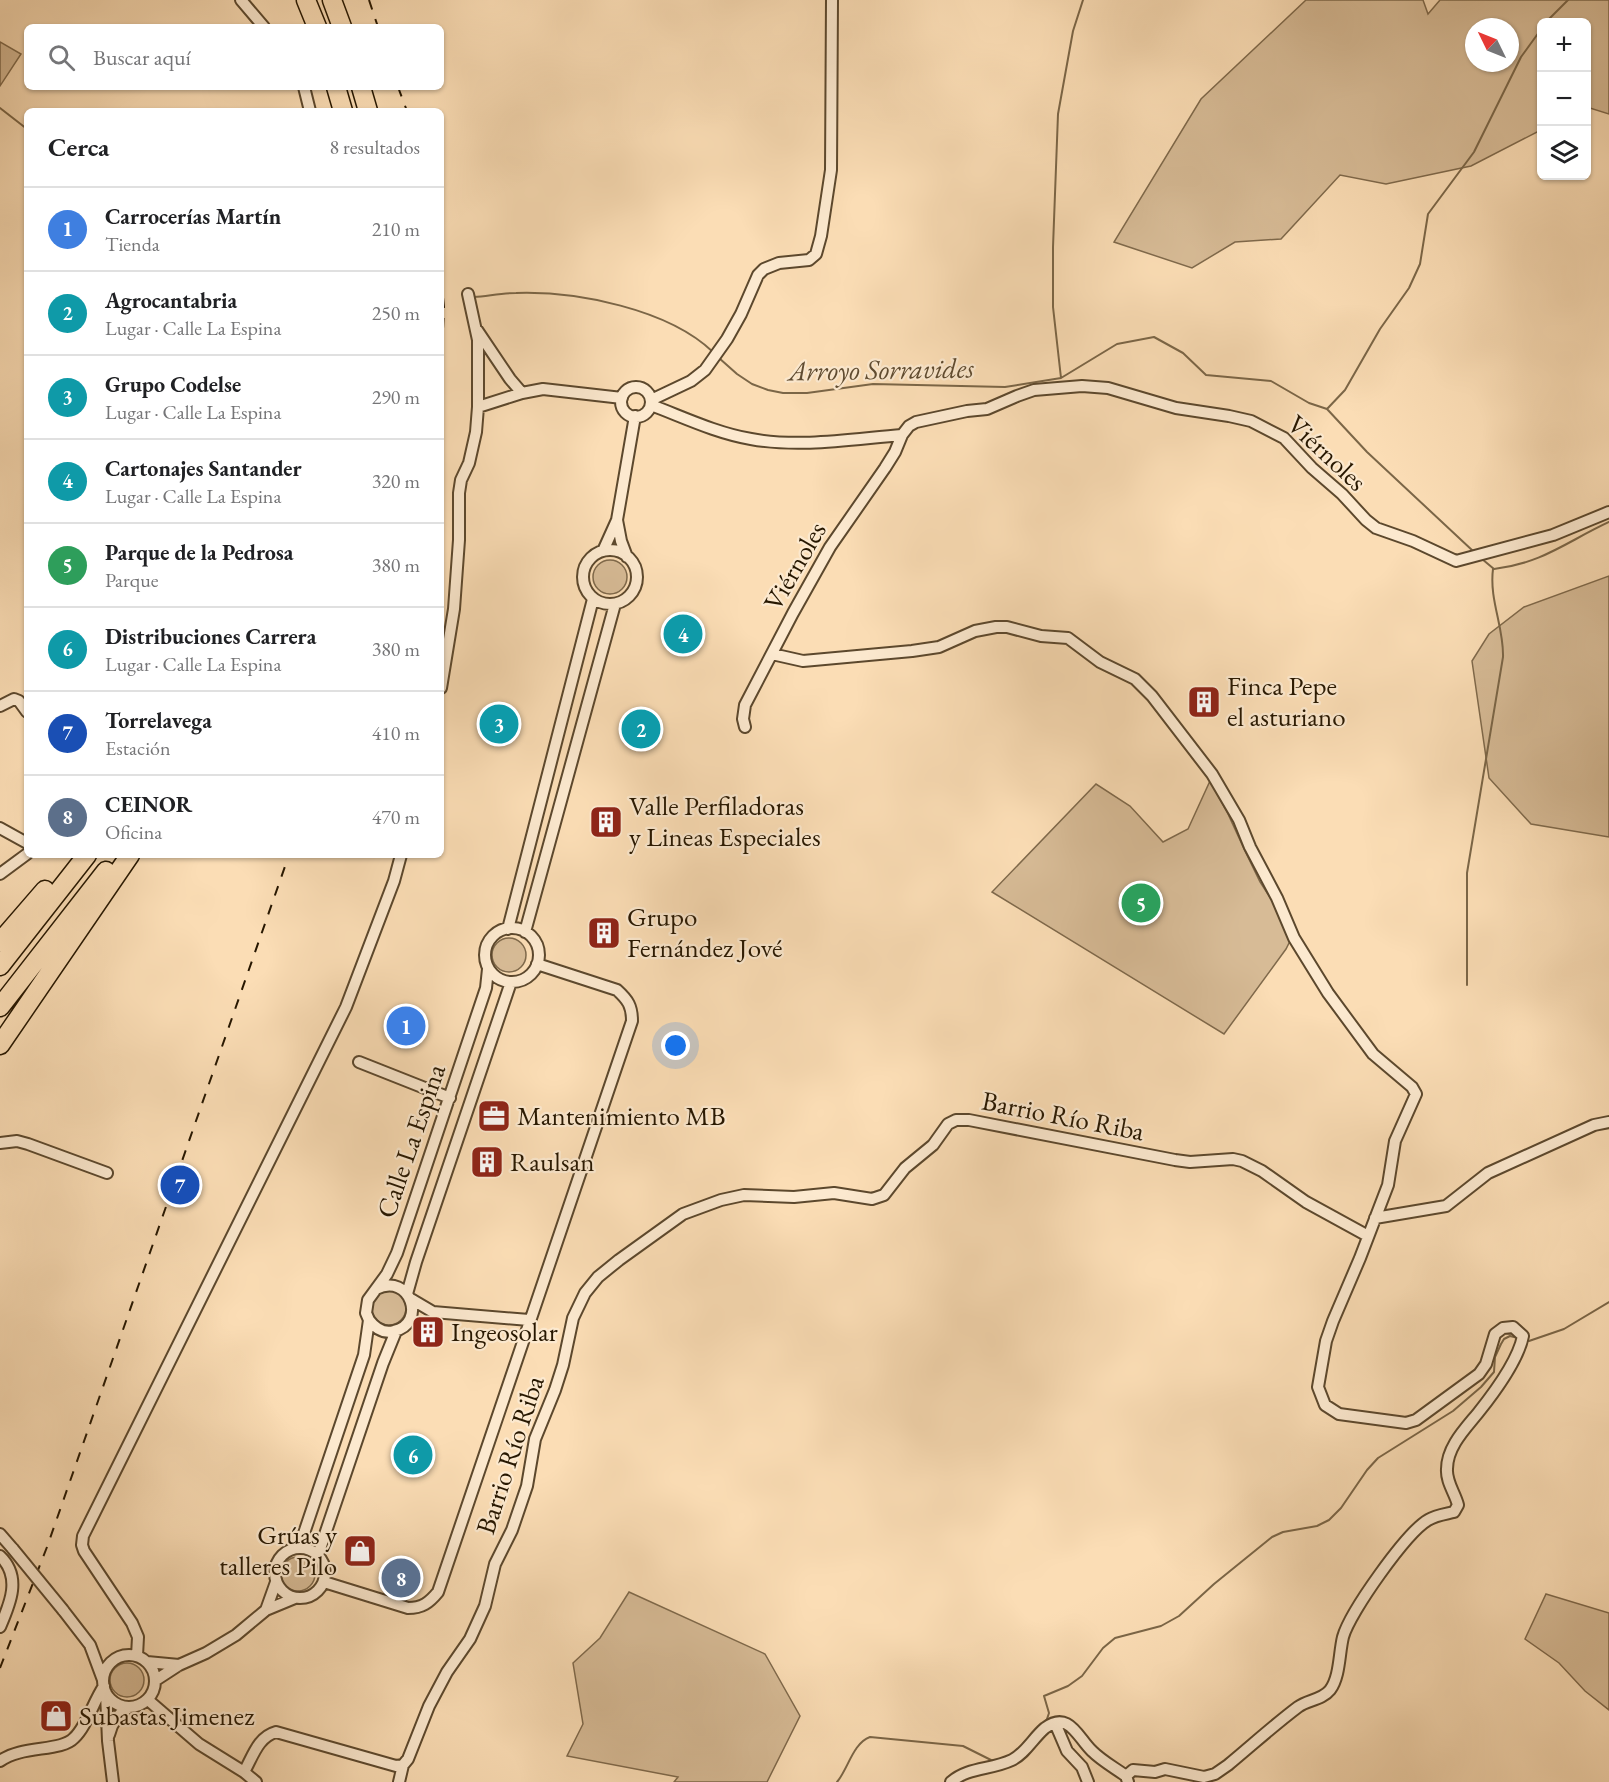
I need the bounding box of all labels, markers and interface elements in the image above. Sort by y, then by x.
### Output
north arrow [1465,18,1519,72]
map controls [1537,18,1591,180]
button: + [1537,18,1591,72]
search box [24,24,444,90]
icon: search [45,41,78,74]
text: Buscar aquí [93,43,191,72]
button: − [1537,72,1591,126]
button: layers [1537,126,1591,180]
text: Cerca [48,130,109,164]
text: 8 resultados [329,134,420,160]
text: Carrocerías Martín [105,202,281,231]
text: 1 [62,216,73,242]
text: 210 m [372,216,420,242]
text: Tienda [105,231,160,257]
text: Agrocantabria [105,286,237,315]
text: 2 [62,300,73,326]
text: 250 m [372,300,420,326]
text: Lugar · Calle La Espina [105,315,281,341]
water label: Arroyo Sorravides [786,349,974,389]
text: Grupo Codelse [105,370,241,399]
text: 3 [62,384,73,410]
text: 290 m [372,384,420,410]
text: Lugar · Calle La Espina [105,399,281,425]
street label: Viérnoles [1280,407,1375,498]
text: Cartonajes Santander [105,454,302,483]
text: 4 [62,468,73,494]
text: 320 m [372,468,420,494]
text: Lugar · Calle La Espina [105,483,281,509]
street label: Viérnoles [755,515,834,616]
text: Parque de la Pedrosa [105,538,293,567]
text: 5 [62,552,73,578]
text: 380 m [372,552,420,578]
text: Parque [105,567,158,593]
pin: 4 [664,612,702,656]
text: Distribuciones Carrera [105,622,316,651]
text: 6 [62,636,73,662]
text: 380 m [372,636,420,662]
text: Lugar · Calle La Espina [105,651,281,677]
place label: Finca Pepe el asturiano [1227,668,1346,734]
building icon: Finca Pepe el asturiano [1186,684,1222,720]
pin: 3 [480,702,518,746]
text: Torrelavega [105,706,212,735]
pin: 2 [622,706,660,752]
text: 7 [62,720,73,746]
text: 410 m [372,720,420,746]
text: Estación [105,735,171,761]
place label: Valle Perfiladoras y Lineas Especiales [629,788,821,854]
text: CEINOR [105,790,193,819]
text: 8 [62,804,73,830]
text: 470 m [372,804,420,830]
building icon: Valle Perfiladoras y Lineas Especiales [588,804,624,840]
text: Oficina [105,819,162,845]
pin: 5 [1122,880,1160,926]
place label: Grupo Fernández Jové [627,899,782,965]
building icon: Grupo Fernández Jové [586,915,622,951]
pin: 1 [386,1004,426,1048]
your location [661,1031,690,1060]
street label: Calle La Espina [368,1059,453,1222]
street label: Barrio Río Riba [979,1083,1147,1148]
office icon: Mantenimiento MB [476,1098,512,1134]
place label: Mantenimiento MB [517,1098,726,1133]
building icon: Raulsan [469,1144,505,1180]
place label: Raulsan [510,1144,594,1179]
pin: 7 [160,1162,200,1208]
building icon: Ingeosolar [410,1314,446,1350]
place label: Ingeosolar [451,1314,558,1349]
street label: Barrio Río Riba [467,1371,552,1539]
pin: 6 [394,1432,432,1478]
place label: Grúas y talleres Pilo [219,1517,337,1583]
shop icon: Grúas y talleres Pilo [342,1533,378,1569]
pin: 8 [382,1556,420,1600]
shop icon: Subastas Jimenez [38,1698,74,1734]
place label: Subastas Jimenez [79,1698,255,1733]

